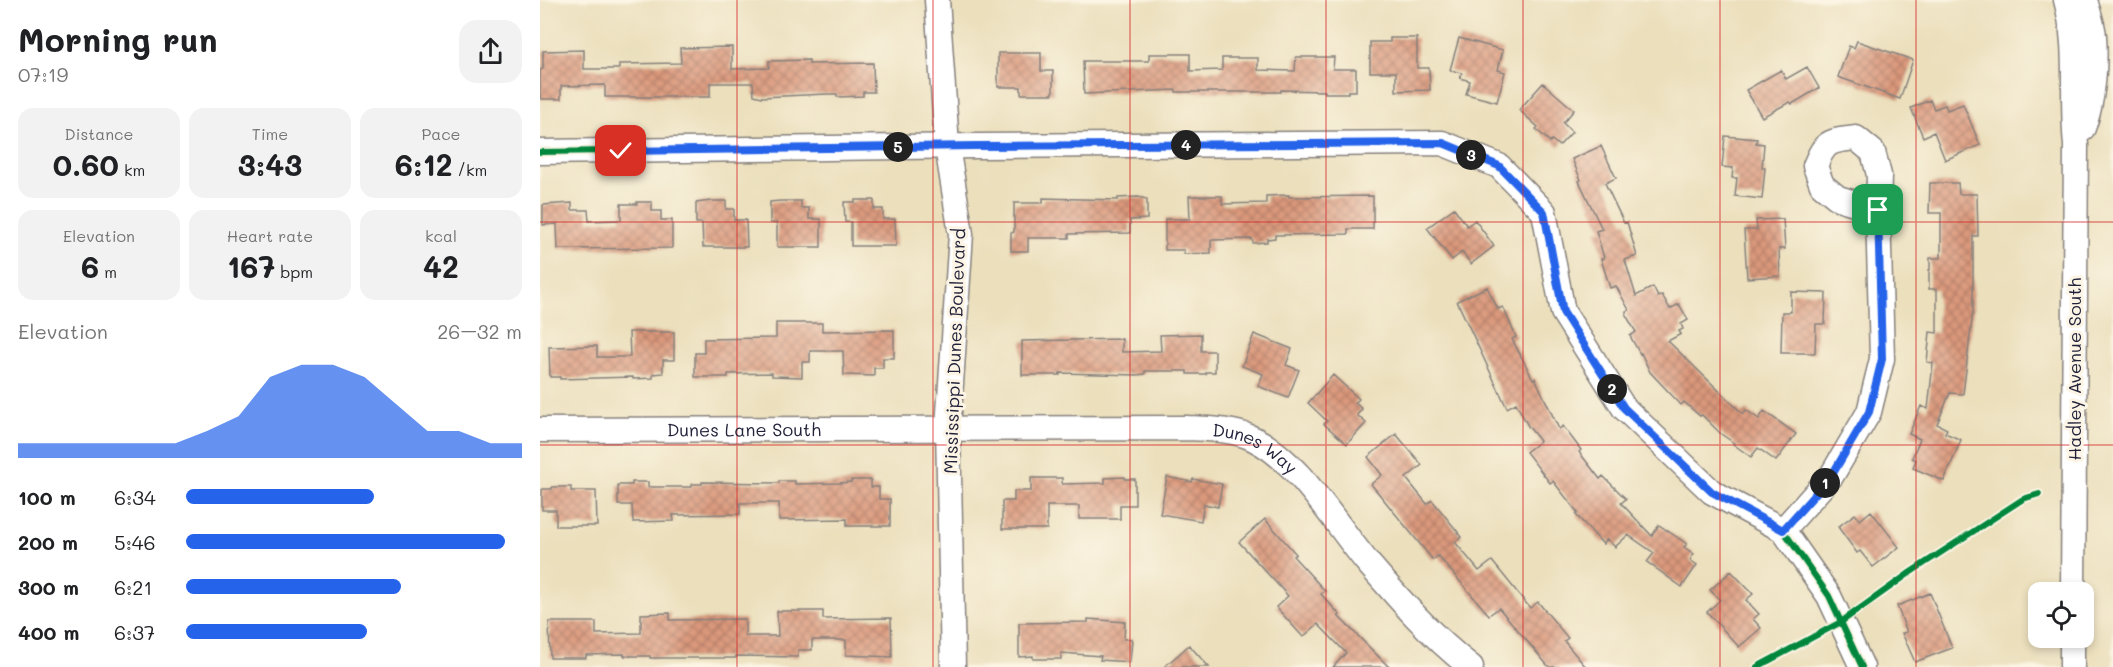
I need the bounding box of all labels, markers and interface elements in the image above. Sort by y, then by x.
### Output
text: Morning run [18,17,218,60]
button: share [459,20,522,83]
text: 07:19 [18,61,68,87]
text: Distance [65,123,133,144]
text: Time [252,123,288,144]
text: Pace [421,123,461,144]
pin [595,125,646,176]
pin: 4 [1171,130,1201,160]
pin: 5 [883,132,913,162]
icon: check [604,134,637,167]
text: 4 [1181,134,1191,155]
text: 5 [893,136,903,157]
pin: 3 [1456,140,1486,170]
text: 0.60 [53,144,119,184]
text: 3:43 [238,144,302,184]
text: 6:12 [395,144,452,184]
text: 3 [1466,144,1476,165]
text: km [119,159,145,180]
text: /km [452,159,487,180]
pin [1852,184,1903,235]
icon: arrive [1861,193,1894,226]
text: Elevation [63,225,135,246]
text: Heart rate [227,225,313,246]
text: kcal [425,225,457,246]
street label: Mississippi Dunes Boulevard [938,228,970,474]
text: 6 [81,246,99,286]
text: 167 [227,246,275,286]
text: 42 [423,246,459,286]
text: m [99,261,117,282]
text: bpm [275,261,313,282]
street label: Hadley Avenue South [2062,277,2086,461]
text: Elevation [18,318,108,344]
text: 26–32 m [437,318,522,344]
pin: 2 [1597,374,1627,404]
text: 2 [1608,378,1616,399]
street label: Dunes Lane South [667,417,821,442]
street label: Dunes Way [1212,417,1303,479]
pin: 1 [1810,468,1840,498]
text: 1 [1821,472,1829,493]
text: 100 m [18,484,76,510]
text: 6:34 [114,484,156,510]
text: 200 m [18,529,78,555]
text: 5:46 [114,529,156,555]
text: 300 m [18,574,79,600]
text: 6:21 [114,574,152,600]
map controls [2028,582,2094,648]
button: locate [2028,582,2094,648]
text: 400 m [18,619,79,645]
text: 6:37 [114,619,155,645]

